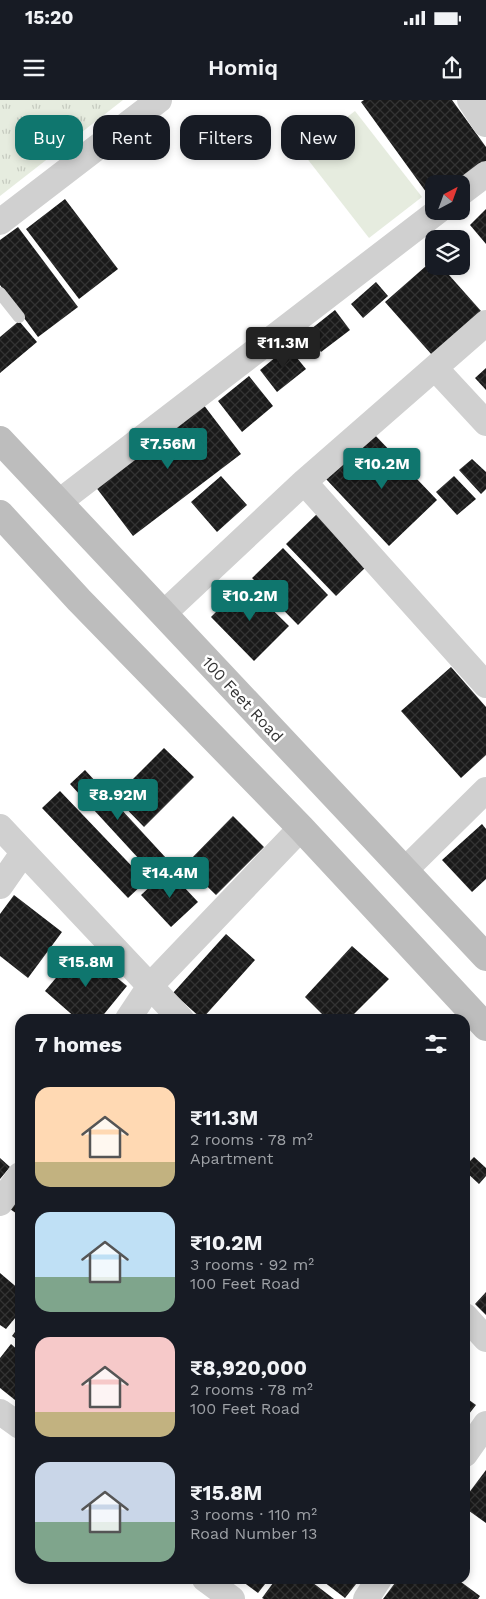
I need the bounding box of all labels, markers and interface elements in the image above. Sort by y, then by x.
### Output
text: 15:20 [25,6,74,29]
icon: menu [20,54,48,82]
icon: share [438,54,466,82]
text: Homiq [208,55,278,80]
chip: Buy [15,115,83,160]
chip: Rent [93,115,170,160]
chip: Filters [180,115,271,160]
chip: New [281,115,355,160]
north arrow [425,175,470,220]
map controls [425,175,470,275]
button: layers [425,230,470,275]
pin: ₹11.3M [242,326,324,369]
text: ₹11.3M [257,333,309,352]
pin: ₹7.56M [127,428,209,470]
text: ₹7.56M [140,434,196,453]
pin: ₹10.2M [341,448,423,490]
text: ₹10.2M [354,454,410,473]
pin: ₹10.2M [209,580,291,622]
text: ₹10.2M [222,586,278,605]
street label: 100 Feet Road [198,653,287,746]
pin: ₹8.92M [77,778,159,821]
text: ₹8.92M [89,785,147,804]
pin: ₹14.4M [129,856,211,899]
text: ₹14.4M [142,863,198,882]
pin: ₹15.8M [45,946,127,988]
text: ₹15.8M [58,952,114,971]
icon: filters [422,1030,450,1058]
text: 7 homes [35,1032,122,1057]
text: ₹11.3M [190,1105,258,1130]
icon: home [75,1107,135,1167]
text: 2 rooms · 78 m² [190,1130,313,1149]
text: Apartment [190,1149,273,1168]
text: ₹10.2M [190,1230,263,1255]
icon: home [75,1232,135,1292]
text: 3 rooms · 92 m² [190,1255,314,1274]
text: 100 Feet Road [190,1274,300,1293]
text: ₹8,920,000 [190,1355,307,1380]
icon: home [75,1357,135,1417]
text: 2 rooms · 78 m² [190,1380,313,1399]
text: 100 Feet Road [190,1399,300,1418]
text: ₹15.8M [190,1480,262,1505]
icon: home [75,1482,135,1542]
text: 3 rooms · 110 m² [190,1505,317,1524]
text: Road Number 13 [190,1524,317,1543]

